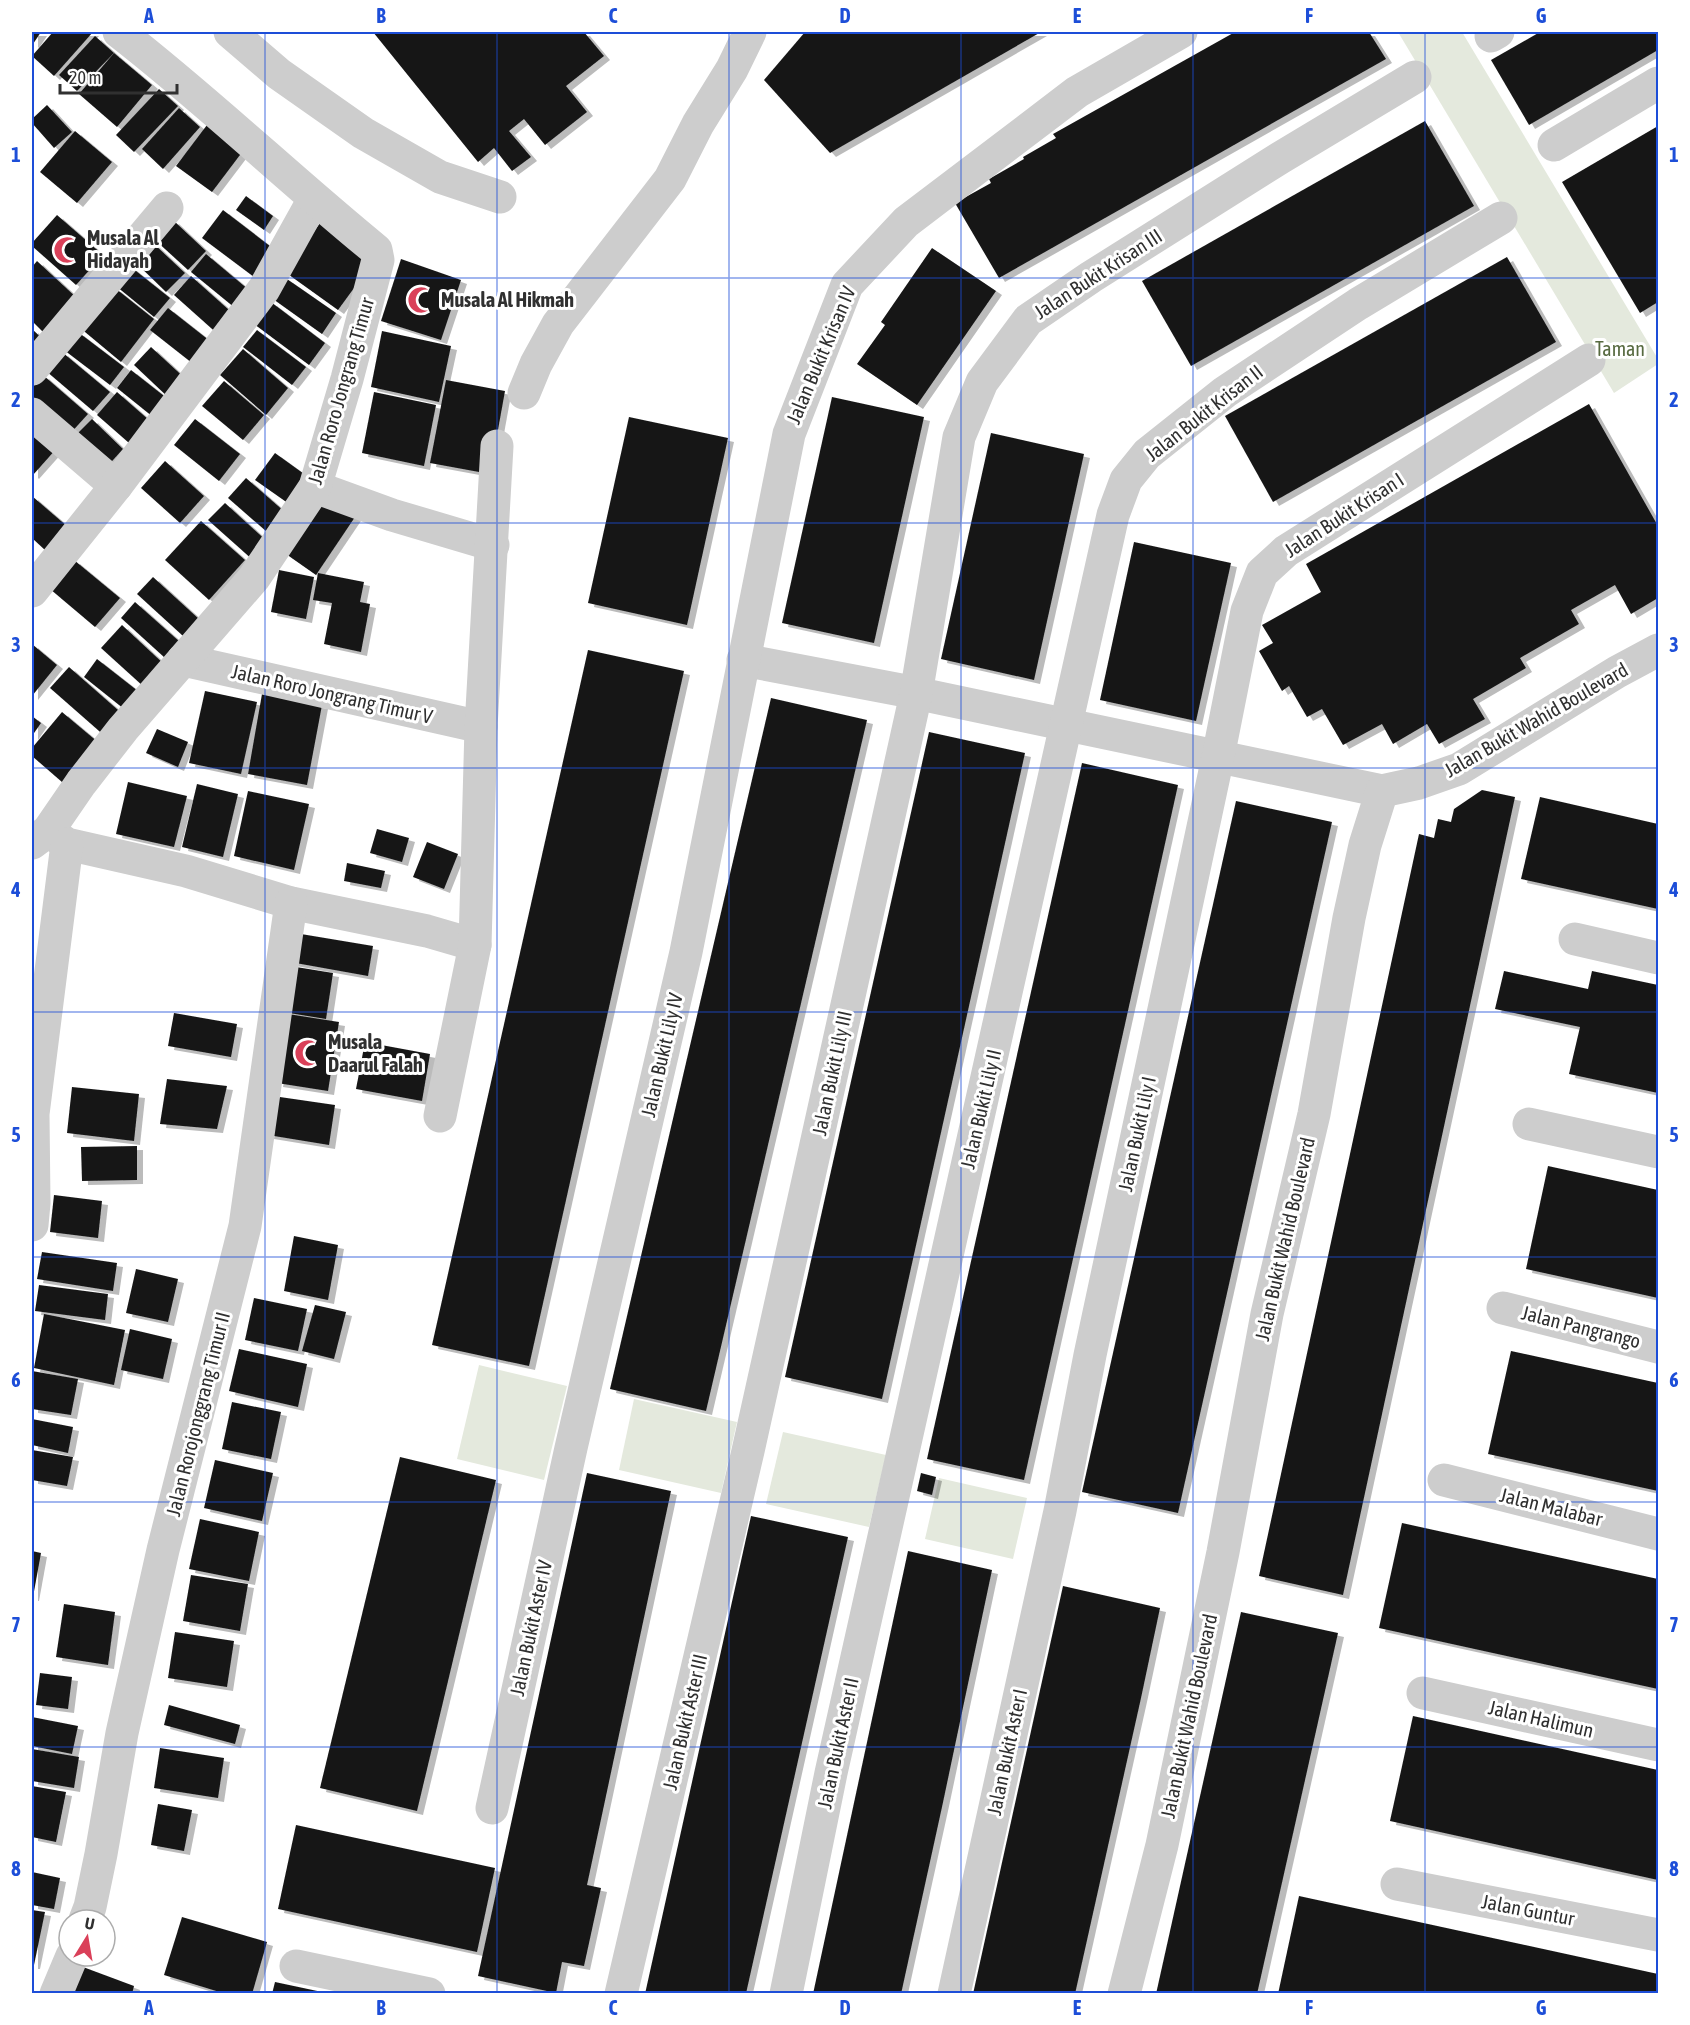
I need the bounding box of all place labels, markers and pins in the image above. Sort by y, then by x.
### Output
place label: Musala Al Hidayah [87,226,160,272]
mosque icon: Musala Al Hidayah [52,235,82,265]
mosque icon: Musala Al Hikmah [406,285,436,315]
place label: Musala Al Hikmah [441,288,574,311]
place label: Musala Daarul Falah [328,1030,423,1076]
mosque icon: Musala Daarul Falah [293,1038,323,1068]

